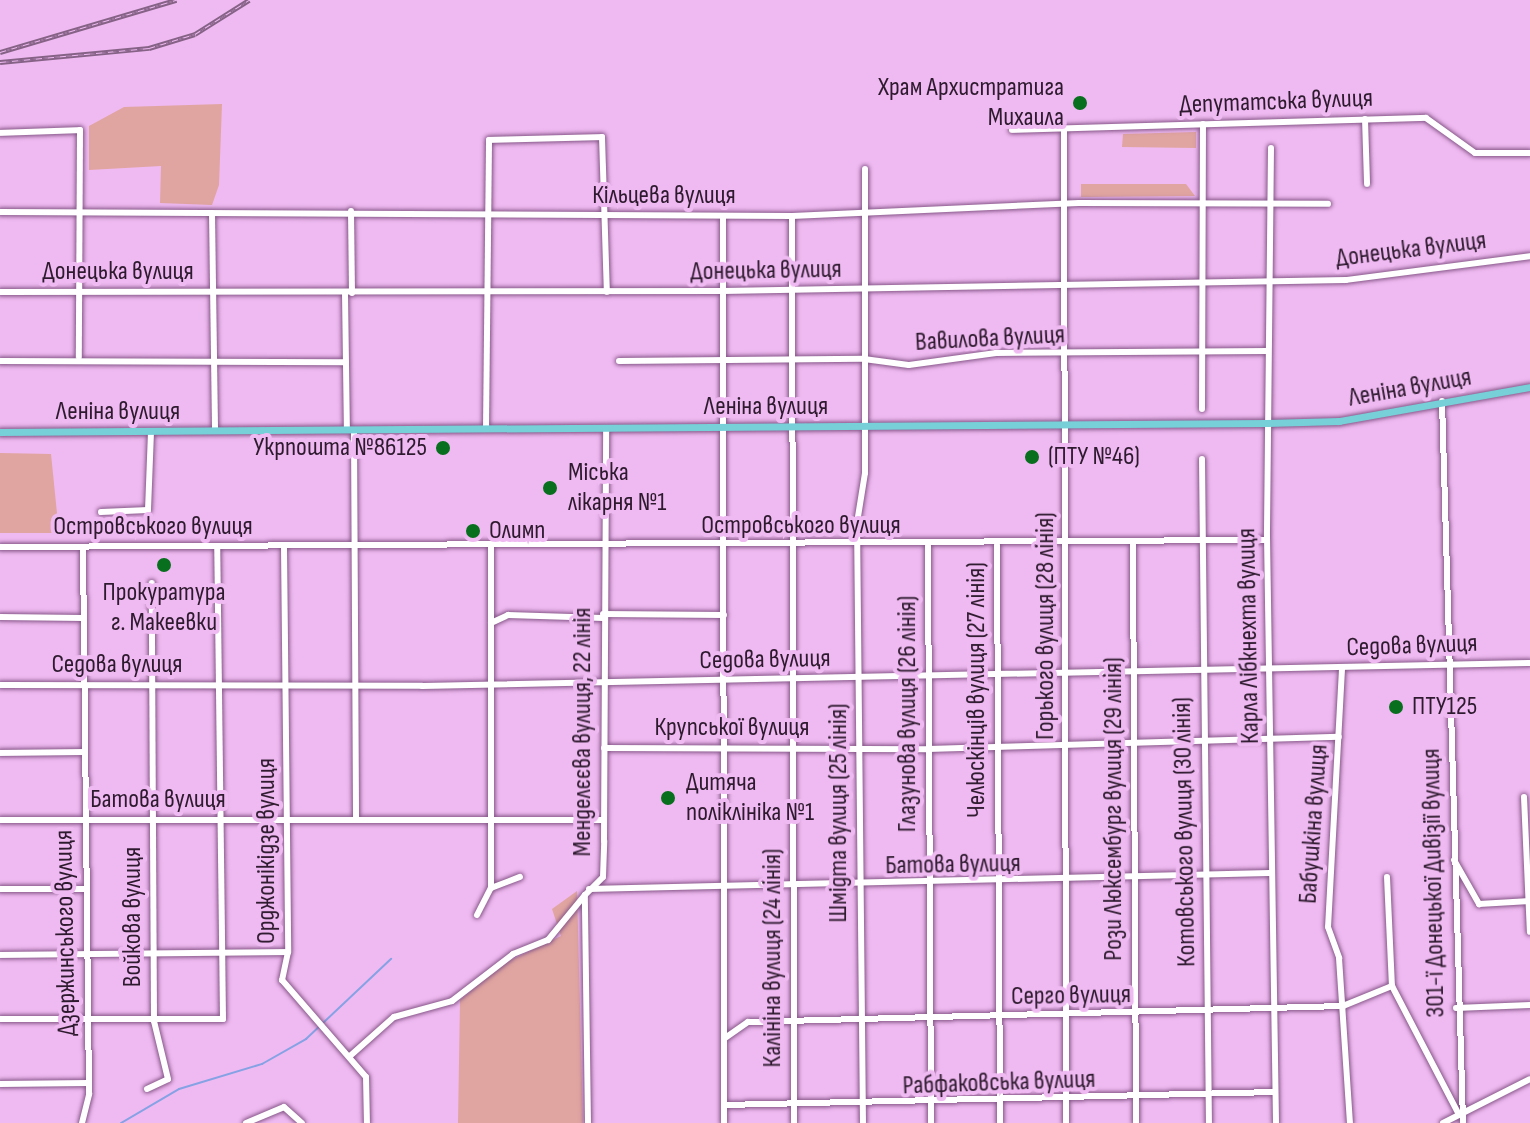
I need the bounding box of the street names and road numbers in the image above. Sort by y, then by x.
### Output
street label: Депутатська вулиця [1179,83,1373,121]
street label: Кільцева вулиця [592,180,736,212]
street label: Донецька вулиця [1334,225,1488,275]
street label: Донецька вулиця [690,254,842,288]
street label: Донецька вулиця [42,256,194,288]
street label: Вавилова вулиця [914,319,1066,359]
street label: Леніна вулиця [1346,362,1474,414]
street label: Леніна вулиця [704,391,828,423]
street label: Леніна вулиця [56,396,180,428]
street label: Островського вулиця [701,510,901,542]
street label: Островського вулиця [53,511,253,543]
street label: Горького вулиця (28 лiнiя) [1030,512,1062,740]
street label: Карла Лібкнехта вулиця [1232,528,1266,744]
street label: Челюскінців вулиця (27 лiнiя) [961,562,993,818]
street label: Глазунова вулиця (26 лiнiя) [892,596,924,832]
street label: Менделєєва вулиця, 22 лінія [567,607,599,857]
street label: Седова вулиця [1346,628,1478,664]
street label: Седова вулиця [699,643,831,677]
street label: Седова вулиця [51,649,183,681]
street label: Рози Люксембург вулиця (29 лiнiя) [1098,657,1130,961]
street label: Котовського вулиця (30 лiнiя) [1167,697,1203,967]
street label: Шмідта вулиця (25 лiнiя) [823,703,855,923]
street label: Крупської вулиця [654,712,810,744]
street label: Бабушкіна вулиця [1293,743,1335,905]
street label: 301-ї Донецької Дивізії вулиця [1416,748,1452,1018]
street label: Орджонікідзе вулиця [251,758,283,944]
street label: Батова вулиця [90,784,226,816]
street label: Дзержинського вулиця [49,830,83,1036]
street label: Войкова вулиця [117,847,149,987]
street label: Батова вулиця [885,848,1021,882]
street label: Калініна вулиця (24 лiнiя) [757,849,789,1067]
street label: Серго вулиця [1011,979,1131,1013]
street label: Рабфаковська вулиця [902,1064,1096,1102]

